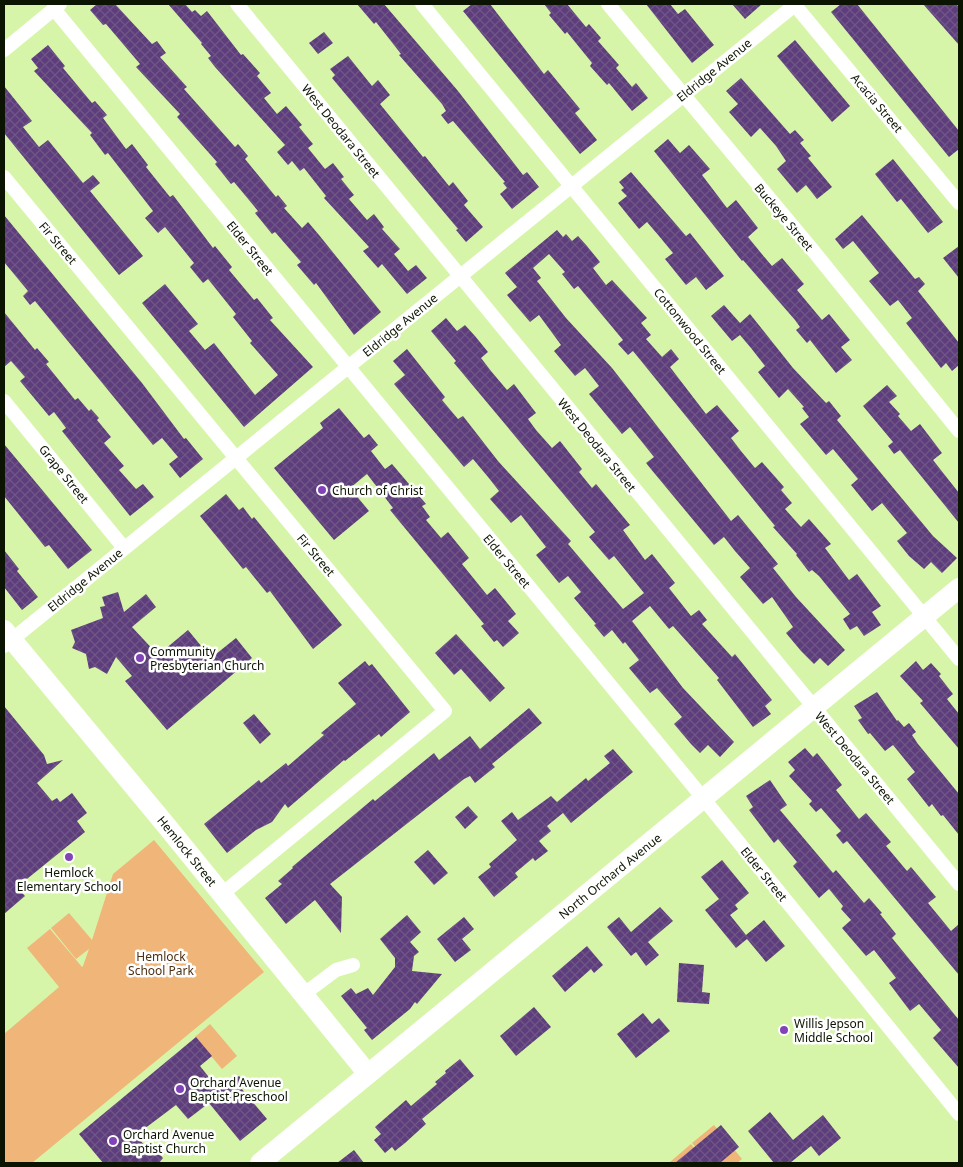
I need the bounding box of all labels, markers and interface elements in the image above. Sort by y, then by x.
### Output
street label: Eldridge Avenue [673,34,755,106]
street label: Acacia Street [847,70,907,137]
street label: West Deodara Street [298,81,384,182]
street label: Buckeye Street [751,180,818,255]
street label: Elder Street [223,217,278,279]
street label: Fir Street [35,218,81,268]
street label: Cottonwood Street [650,284,730,378]
street label: Eldridge Avenue [359,289,441,361]
street label: West Deodara Street [554,395,640,496]
street label: Grape Street [35,441,93,507]
place label: Church of Christ [332,482,424,499]
marker: Church of Christ [316,484,328,496]
street label: Fir Street [293,530,339,580]
street label: Elder Street [479,530,535,592]
street label: Eldridge Avenue [44,544,126,616]
place label: Community Presbyterian Church [150,643,264,674]
marker: Community Presbyterian Church [134,652,146,664]
street label: West Deodara Street [811,708,899,808]
street label: Hemlock Street [153,812,221,890]
street label: North Orchard Avenue [555,829,665,923]
street label: Elder Street [737,843,792,905]
marker: Hemlock Elementary School [63,851,75,863]
place label: Hemlock Elementary School [17,864,121,895]
park label: Hemlock School Park [128,948,195,979]
place label: Willis Jepson Middle School [794,1015,873,1046]
marker: Willis Jepson Middle School [778,1024,790,1036]
place label: Orchard Avenue Baptist Preschool [190,1074,288,1105]
marker: Orchard Avenue Baptist Preschool [174,1083,186,1095]
place label: Orchard Avenue Baptist Church [123,1126,215,1157]
marker: Orchard Avenue Baptist Church [107,1135,119,1147]

